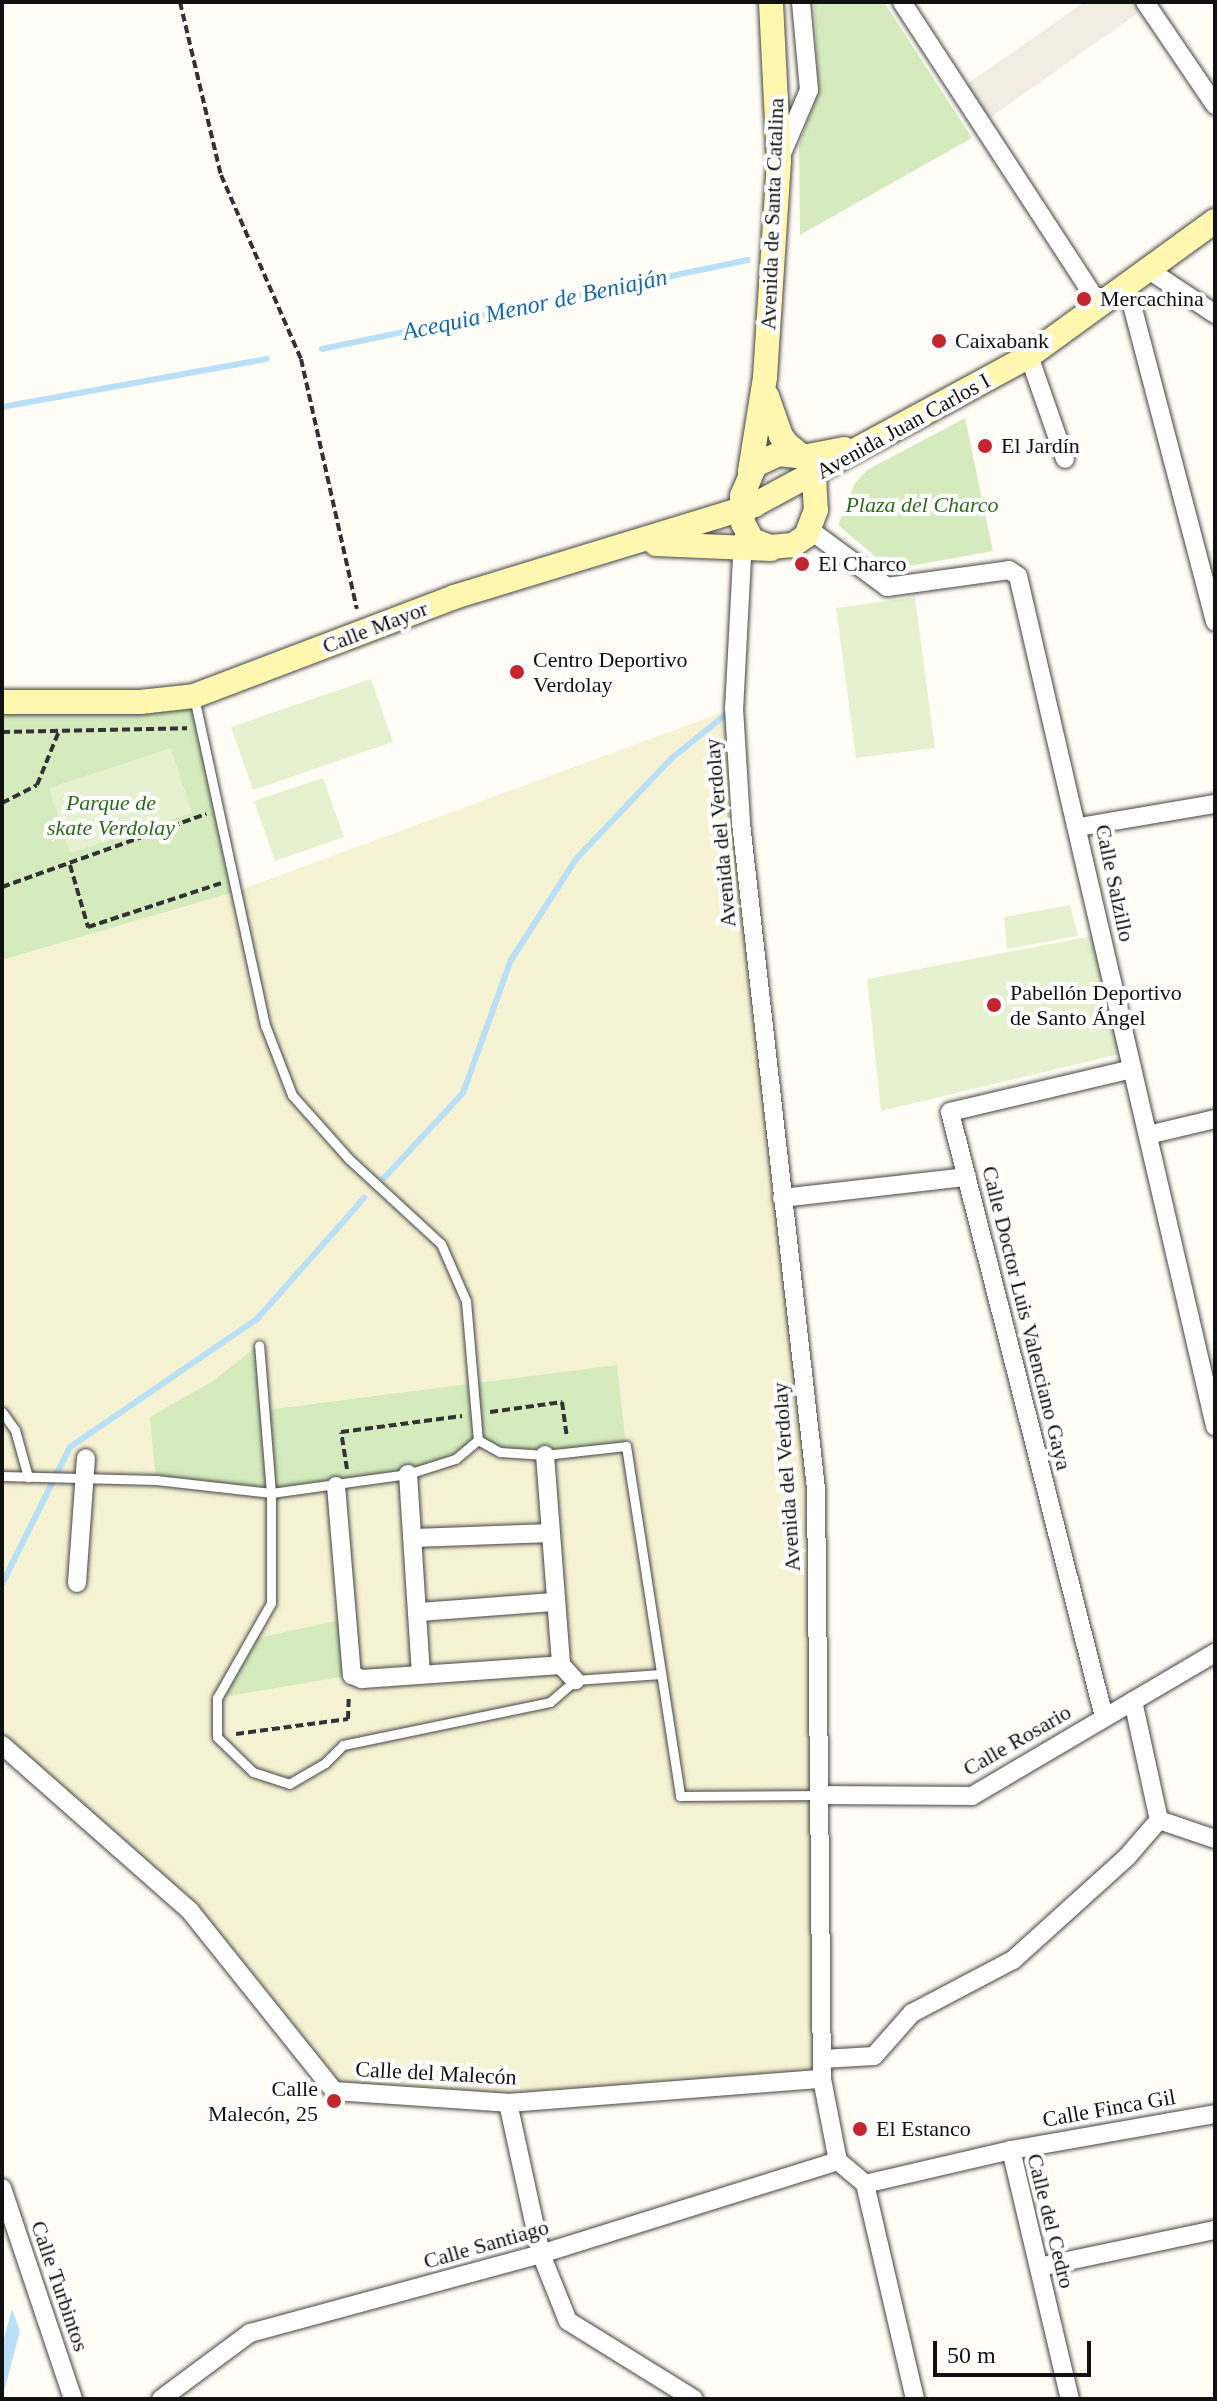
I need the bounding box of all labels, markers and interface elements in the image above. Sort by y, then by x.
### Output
street label: Avenida de Santa Catalina [755,97,789,331]
water label: Acequia Menor de Beniaján [400,263,670,347]
place label: Mercachina [1100,286,1204,312]
marker: Mercachina [1075,290,1093,308]
place label: Caixabank [955,328,1049,354]
marker: Caixabank [930,332,948,350]
street label: Avenida Juan Carlos I [812,367,994,485]
place label: El Jardín [1001,433,1080,459]
marker: El Jardín [976,437,994,455]
park label: Plaza del Charco [845,492,999,518]
place label: El Charco [818,551,907,577]
marker: El Charco [793,555,811,573]
street label: Calle Mayor [319,595,431,659]
place label: Centro Deportivo Verdolay [533,646,688,698]
marker: Centro Deportivo Verdolay [508,663,526,681]
street label: Avenida del Verdolay [699,737,741,929]
park label: Parque de skate Verdolay [47,789,175,840]
street label: Calle Salzillo [1090,822,1140,944]
place label: Pabellón Deportivo de Santo Ángel [1010,979,1182,1030]
marker: Pabellón Deportivo de Santo Ángel [985,996,1003,1014]
street label: Calle Doctor Luis Valenciano Gaya [976,1163,1078,1473]
street label: Avenida del Verdolay [766,1381,806,1573]
street label: Calle Rosario [958,1698,1076,1782]
street label: Calle del Malecón [355,2056,517,2090]
place label: Calle Malecón, 25 [208,2075,318,2126]
street label: Calle Finca Gil [1041,2083,1177,2133]
marker: Calle Malecón, 25 [325,2092,343,2110]
place label: El Estanco [876,2116,971,2142]
marker: El Estanco [851,2120,869,2138]
street label: Calle del Cedro [1021,2151,1081,2291]
street label: Calle Santiago [420,2214,552,2274]
street label: Calle Turbintos [25,2217,95,2355]
scale bar [937,2325,1095,2375]
text: 50 m [947,2342,996,2368]

